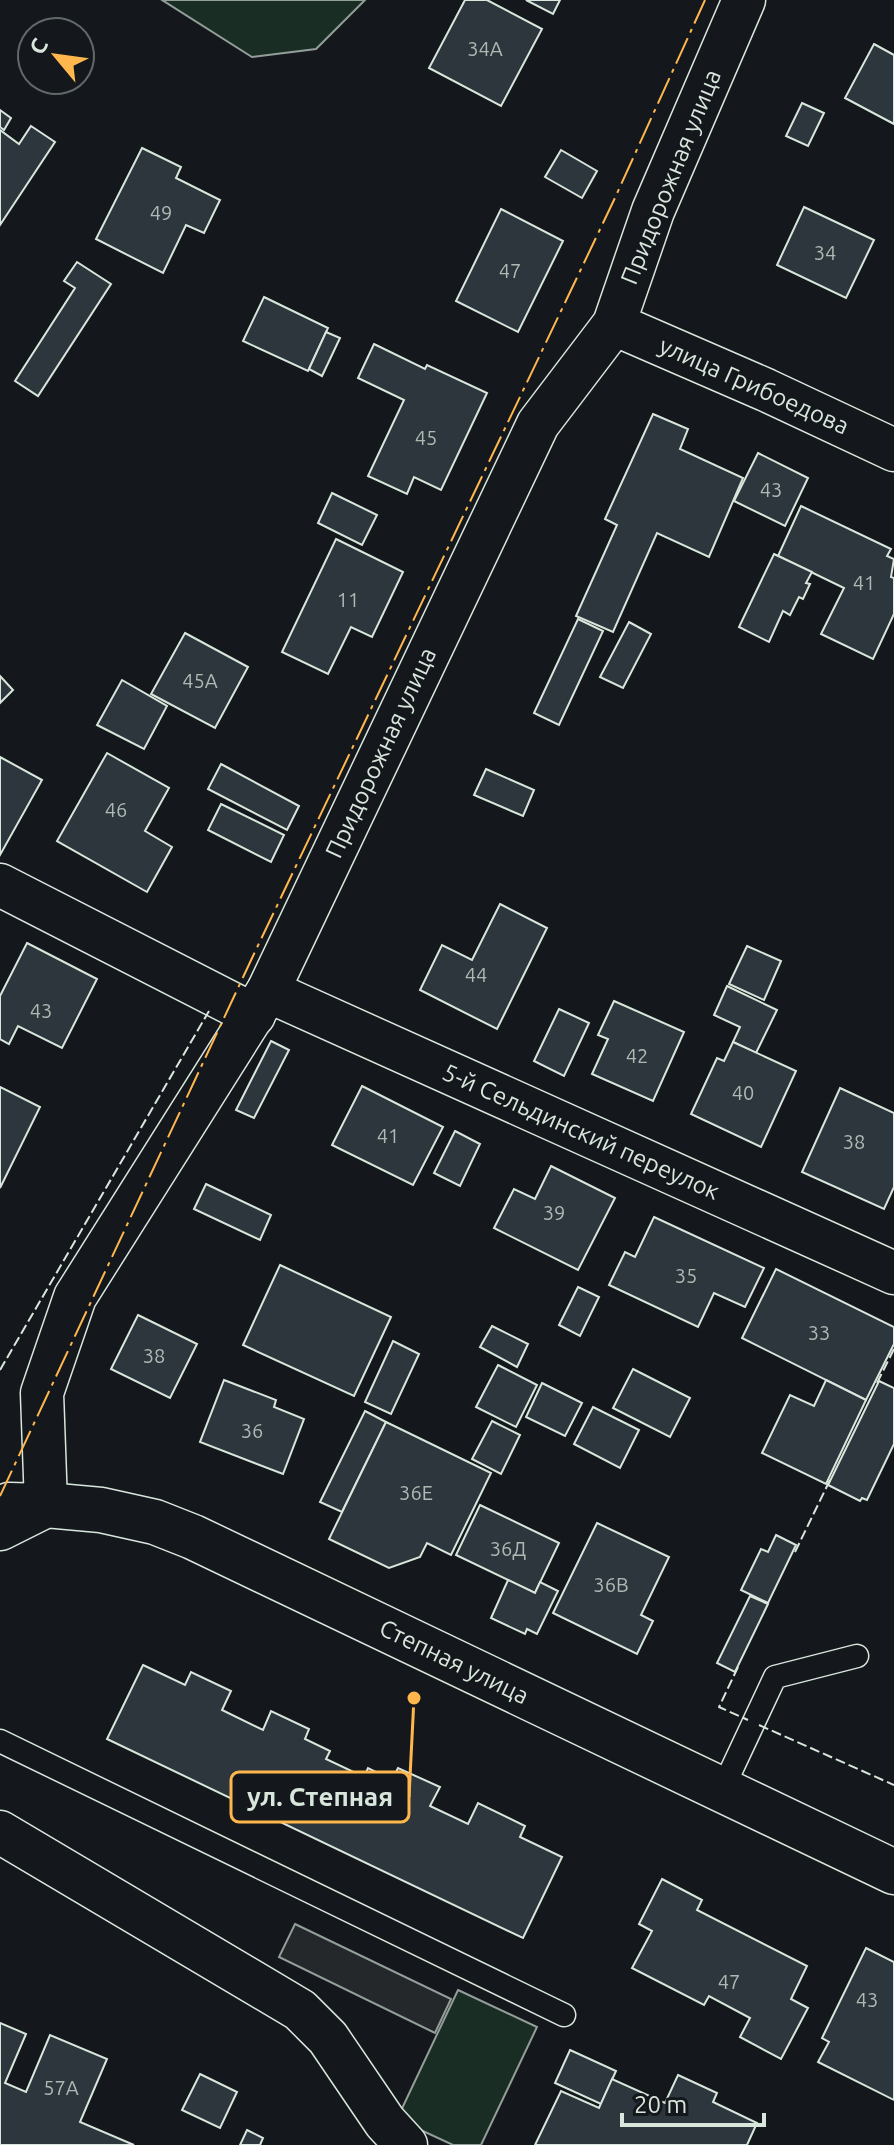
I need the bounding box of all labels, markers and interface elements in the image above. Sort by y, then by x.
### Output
north arrow [16,16,96,96]
text: С [24,34,52,58]
house number: 34А [467,37,503,60]
street label: Придорожная улица [615,66,726,288]
house number: 49 [150,201,172,224]
house number: 34 [814,241,836,264]
house number: 47 [499,259,521,282]
street label: улица Грибоедова [655,332,853,439]
house number: 45 [415,426,437,449]
house number: 43 [760,478,782,501]
house number: 41 [853,571,875,594]
house number: 11 [337,588,359,611]
street label: Придорожная улица [320,643,441,862]
house number: 45А [182,669,218,692]
house number: 46 [105,798,127,821]
house number: 44 [465,963,487,986]
house number: 43 [30,999,52,1022]
house number: 42 [626,1044,648,1067]
street label: 5-й Сельдинский переулок [439,1058,724,1205]
house number: 40 [732,1081,754,1104]
house number: 41 [377,1124,399,1147]
house number: 38 [843,1130,865,1153]
house number: 39 [543,1201,565,1224]
house number: 35 [675,1264,697,1287]
house number: 33 [808,1321,830,1344]
house number: 38 [143,1344,165,1367]
house number: 36 [241,1419,263,1442]
house number: 36Е [399,1481,433,1504]
house number: 36Д [490,1537,526,1560]
house number: 36В [593,1573,629,1596]
street label: Степная улица [375,1614,533,1709]
callout: ул. Степная [231,1772,409,1822]
text: ул. Степная [247,1782,393,1811]
house number: 47 [718,1970,740,1993]
house number: 43 [856,1988,878,2011]
house number: 57А [43,2076,79,2099]
scale bar [622,2077,764,2127]
text: 20 m [634,2091,687,2118]

